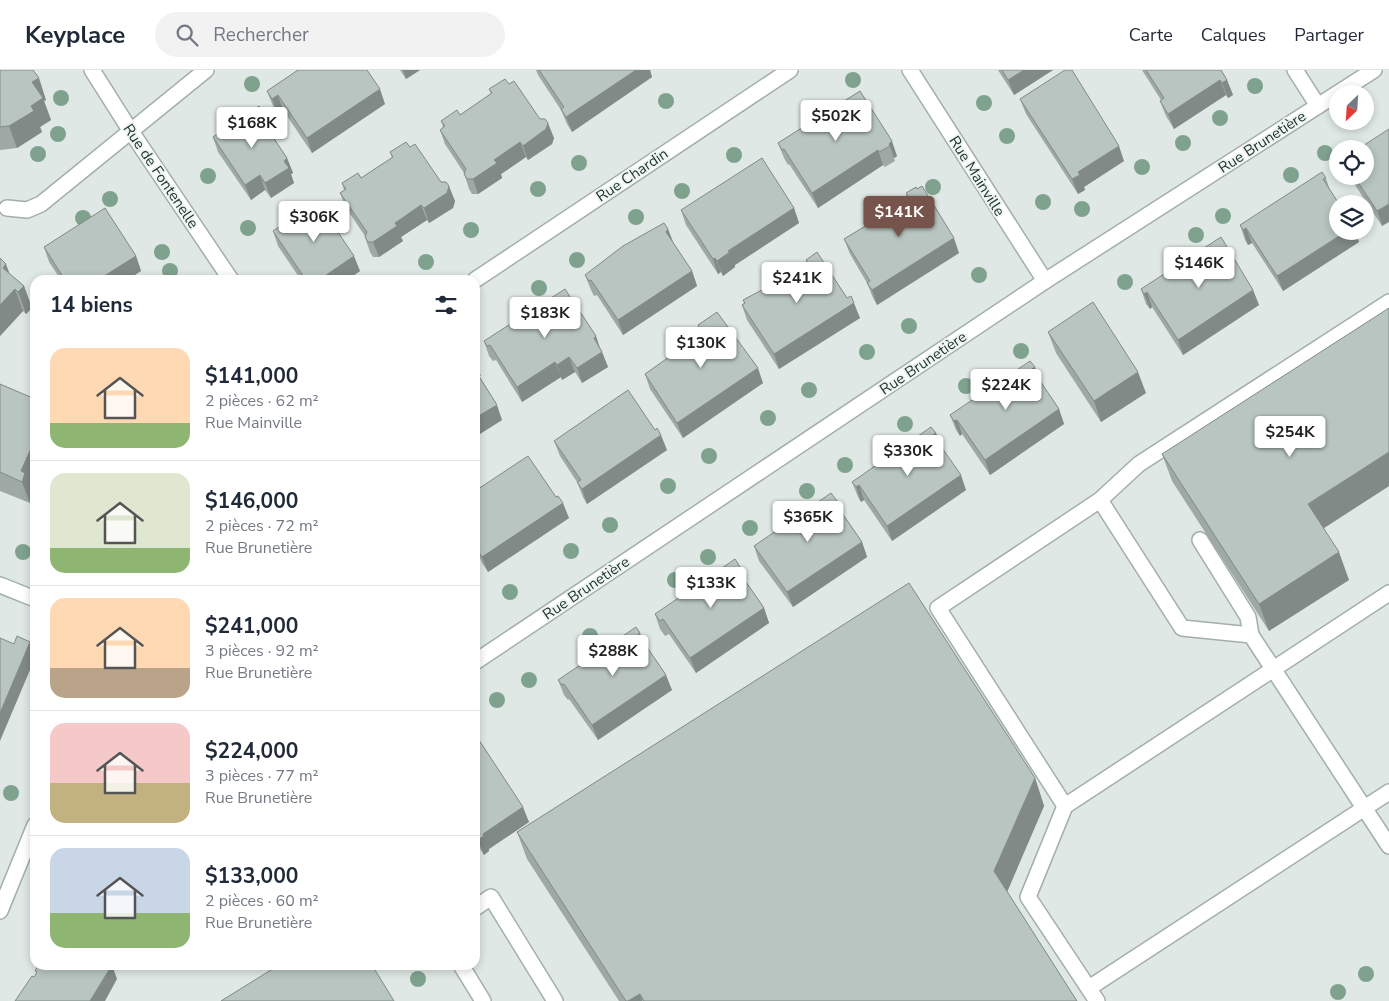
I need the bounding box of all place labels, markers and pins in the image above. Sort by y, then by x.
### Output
pin: $502K [801,100,871,142]
pin: $168K [217,106,287,149]
pin: $141K [864,196,934,238]
pin: $306K [279,200,349,243]
pin: $146K [1164,246,1234,289]
pin: $241K [762,262,832,304]
pin: $183K [510,296,580,339]
pin: $130K [666,326,736,369]
pin: $224K [971,368,1041,411]
pin: $254K [1255,416,1325,458]
pin: $330K [873,434,943,477]
pin: $365K [773,500,843,543]
pin: $133K [676,566,746,609]
pin: $288K [578,634,648,677]

